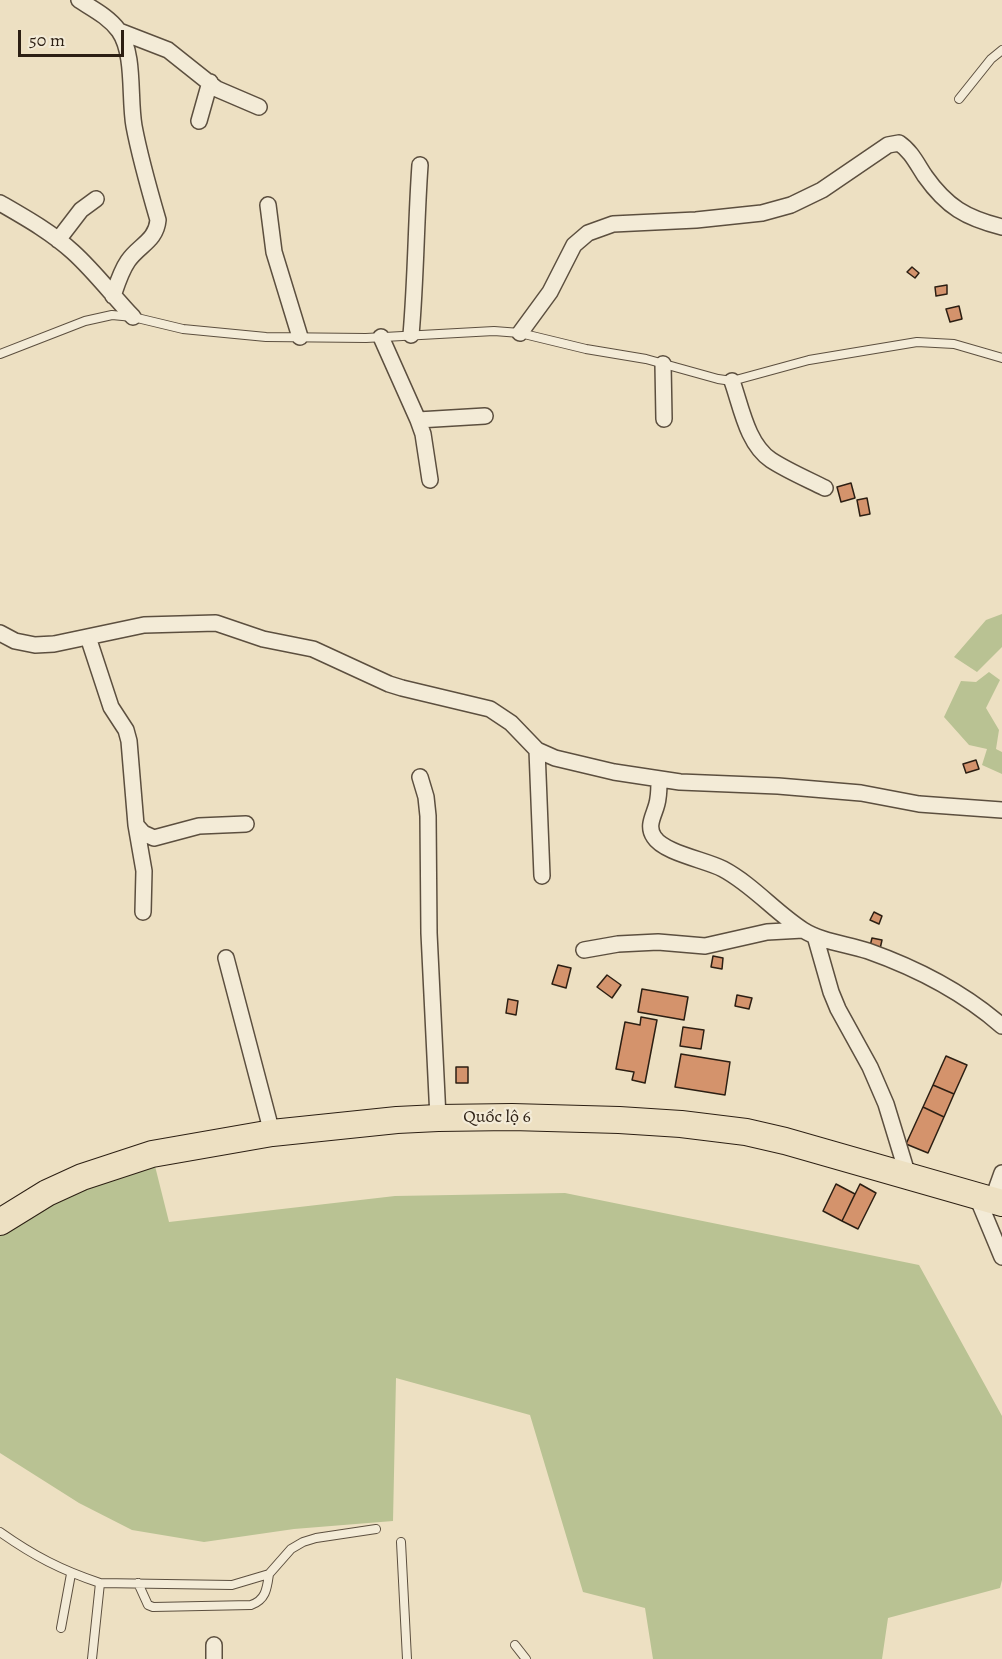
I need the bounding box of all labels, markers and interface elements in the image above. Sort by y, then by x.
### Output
scale bar [21,18,128,56]
text: 50 m [29,28,65,52]
street label: Quốc lộ 6 [463,1107,531,1129]

